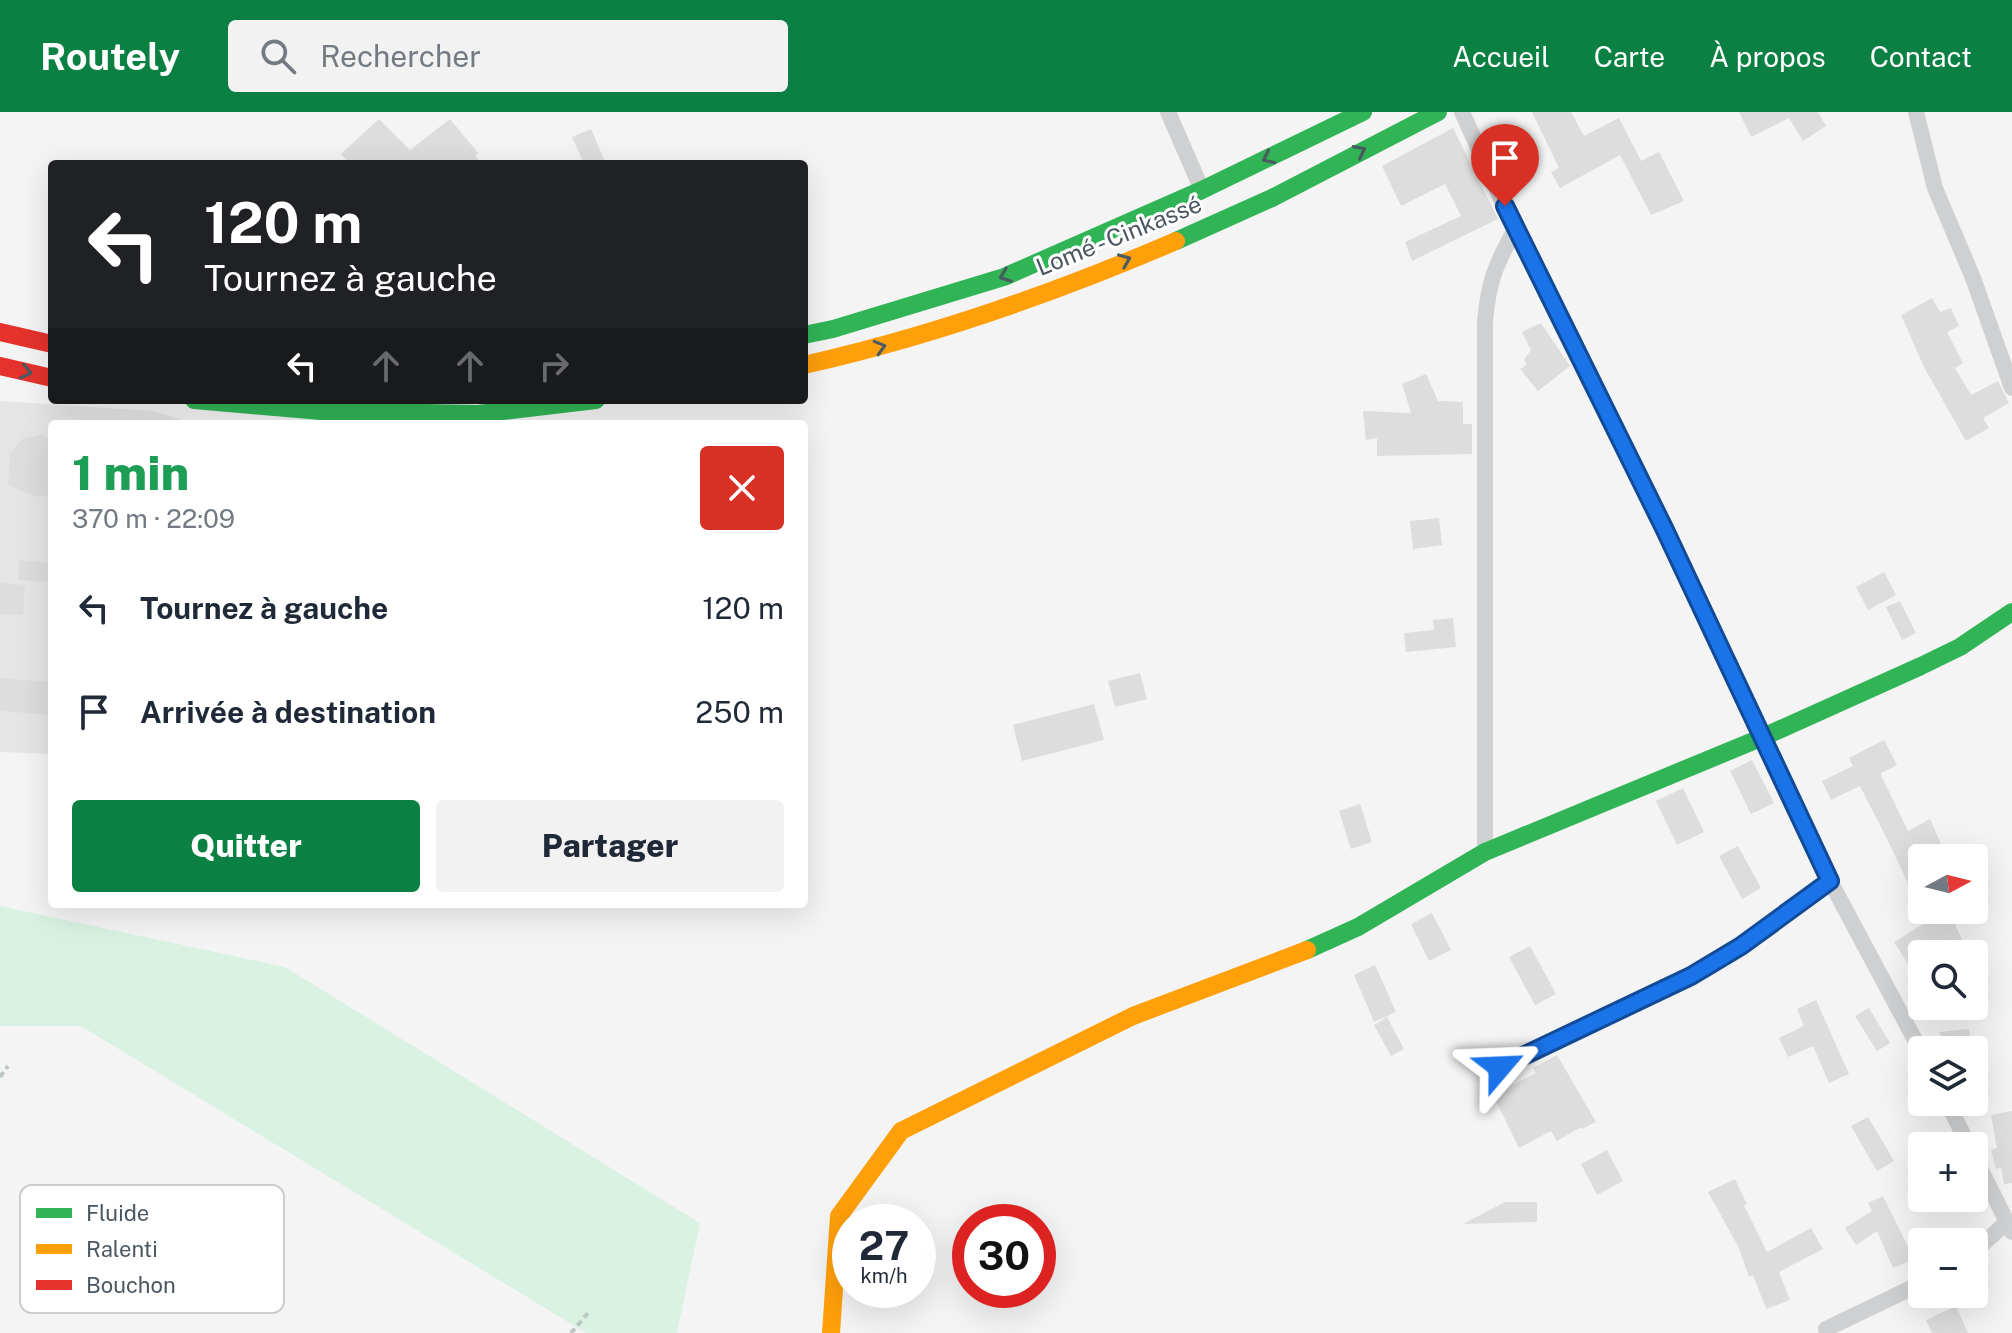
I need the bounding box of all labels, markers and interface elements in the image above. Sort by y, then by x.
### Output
search box [228,20,788,92]
text: Routely [40,34,180,79]
icon: search [256,34,300,78]
text: Rechercher [320,38,481,74]
text: Accueil [1452,40,1550,73]
text: Carte [1594,40,1665,73]
text: À propos [1709,40,1826,73]
text: Contact [1870,40,1972,73]
pin [1471,124,1539,206]
icon: arrive [1483,136,1527,180]
one-way arrow [1352,145,1367,161]
one-way arrow [1262,148,1276,164]
street label: Lomé - Cinkassé [1032,189,1205,281]
text: 120 m [204,190,362,256]
icon: left [72,192,176,296]
one-way arrow [1117,253,1131,270]
text: Tournez à gauche [204,257,497,299]
one-way arrow [999,266,1013,283]
one-way arrow [872,340,886,356]
icon: left [280,344,324,388]
icon: ahead [364,344,408,388]
icon: ahead [448,344,492,388]
icon: right [532,344,576,388]
one-way arrow [19,363,32,380]
text: 1 min [72,444,189,501]
button: close [700,446,784,530]
text: 370 m · 22:09 [72,503,235,534]
icon: left [72,586,116,630]
text: Tournez à gauche [140,590,388,626]
text: 120 m [702,590,784,626]
icon: arrive [72,690,116,734]
text: Arrivée à destination [140,694,436,730]
text: 250 m [695,694,784,730]
button: Quitter [72,800,420,892]
button: Partager [436,800,784,892]
north arrow [1908,844,1988,924]
map controls [1908,844,1988,1308]
button: search [1908,940,1988,1020]
position arrow [1458,1025,1542,1109]
button: layers [1908,1036,1988,1116]
button: + [1908,1132,1988,1212]
legend [20,1185,284,1313]
text: Fluide [86,1200,149,1226]
speed limit sign: 30 [952,1204,1056,1308]
text: 27 [859,1222,909,1269]
button: − [1908,1228,1988,1308]
text: Ralenti [86,1236,158,1262]
text: km/h [860,1264,908,1288]
text: Bouchon [86,1272,176,1298]

